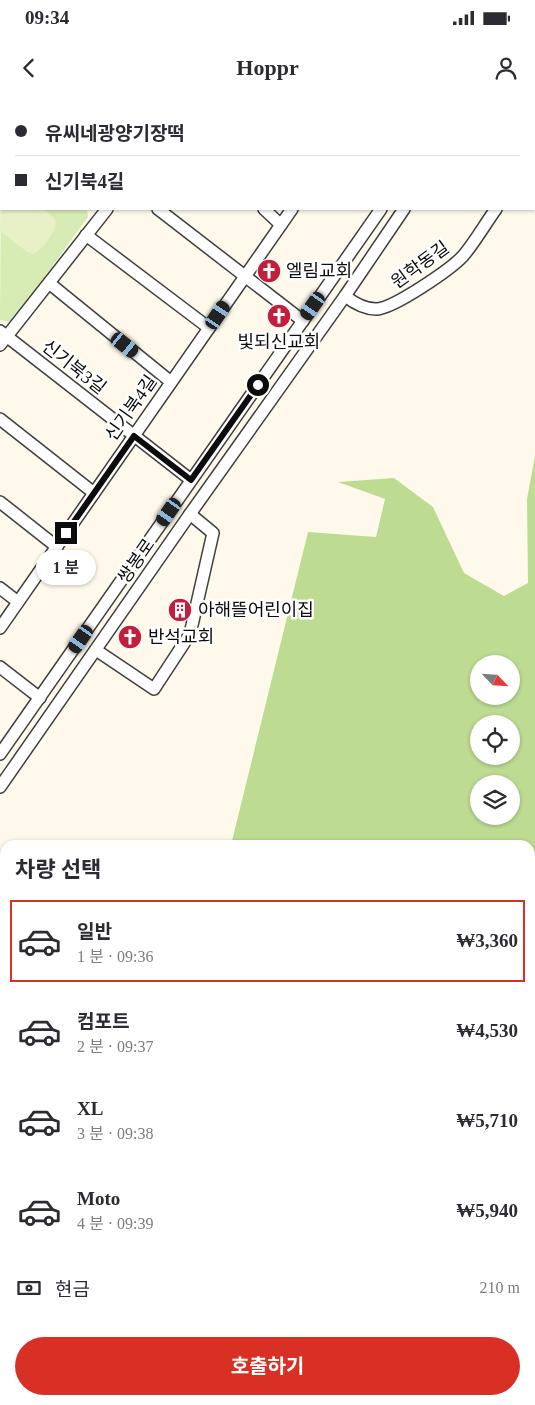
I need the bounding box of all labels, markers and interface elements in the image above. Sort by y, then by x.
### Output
text: 09:34 [25,7,69,28]
icon: back [15,54,43,82]
icon: person [492,54,520,82]
text: Hoppr [236,55,299,80]
text: 유씨네광양기장떡 [45,123,185,144]
text: 신기북4길 [45,171,124,192]
street label: 원학동길 [387,237,453,293]
church icon: 엘림교회 [256,258,282,284]
place label: 엘림교회 [286,261,352,281]
car [298,289,327,323]
car [203,298,232,332]
church icon: 빛되신교회 [266,303,292,329]
car [108,330,141,360]
place label: 빛되신교회 [238,332,320,352]
street label: 신기북3길 [38,336,110,398]
street label: 신기북4길 [101,371,161,445]
route start [247,374,269,396]
car [154,495,183,529]
route end [55,522,77,544]
street label: 쌍봉로 [114,535,158,587]
callout: 1 분 [36,550,96,586]
text: 1 분 [53,559,79,576]
building icon: 아해뜰어린이집 [167,597,193,623]
place label: 아해뜰어린이집 [198,600,314,620]
car [66,622,95,656]
church icon: 반석교회 [117,624,143,650]
place label: 반석교회 [148,627,214,647]
north arrow [470,655,520,705]
map controls [470,655,520,825]
button: locate [470,715,520,765]
button: layers [470,775,520,825]
text: 차량 선택 [15,857,101,882]
icon: car [17,919,62,964]
text: 일반 [77,921,112,942]
text: ₩3,360 [456,930,518,951]
text: 1 분 · 09:36 [77,948,154,965]
icon: car [17,1009,62,1054]
text: 컴포트 [77,1011,129,1032]
text: ₩4,530 [456,1020,518,1041]
text: 2 분 · 09:37 [77,1038,154,1055]
text: XL [77,1098,103,1119]
icon: car [17,1099,62,1144]
text: ₩5,710 [456,1110,518,1131]
text: 3 분 · 09:38 [77,1125,154,1142]
text: Moto [77,1188,120,1209]
icon: car [17,1189,62,1234]
text: ₩5,940 [456,1200,518,1221]
text: 4 분 · 09:39 [77,1215,154,1232]
icon: cash [15,1274,43,1302]
text: 현금 [55,1279,90,1300]
text: 210 m [480,1279,520,1296]
button: 호출하기 [15,1337,520,1395]

